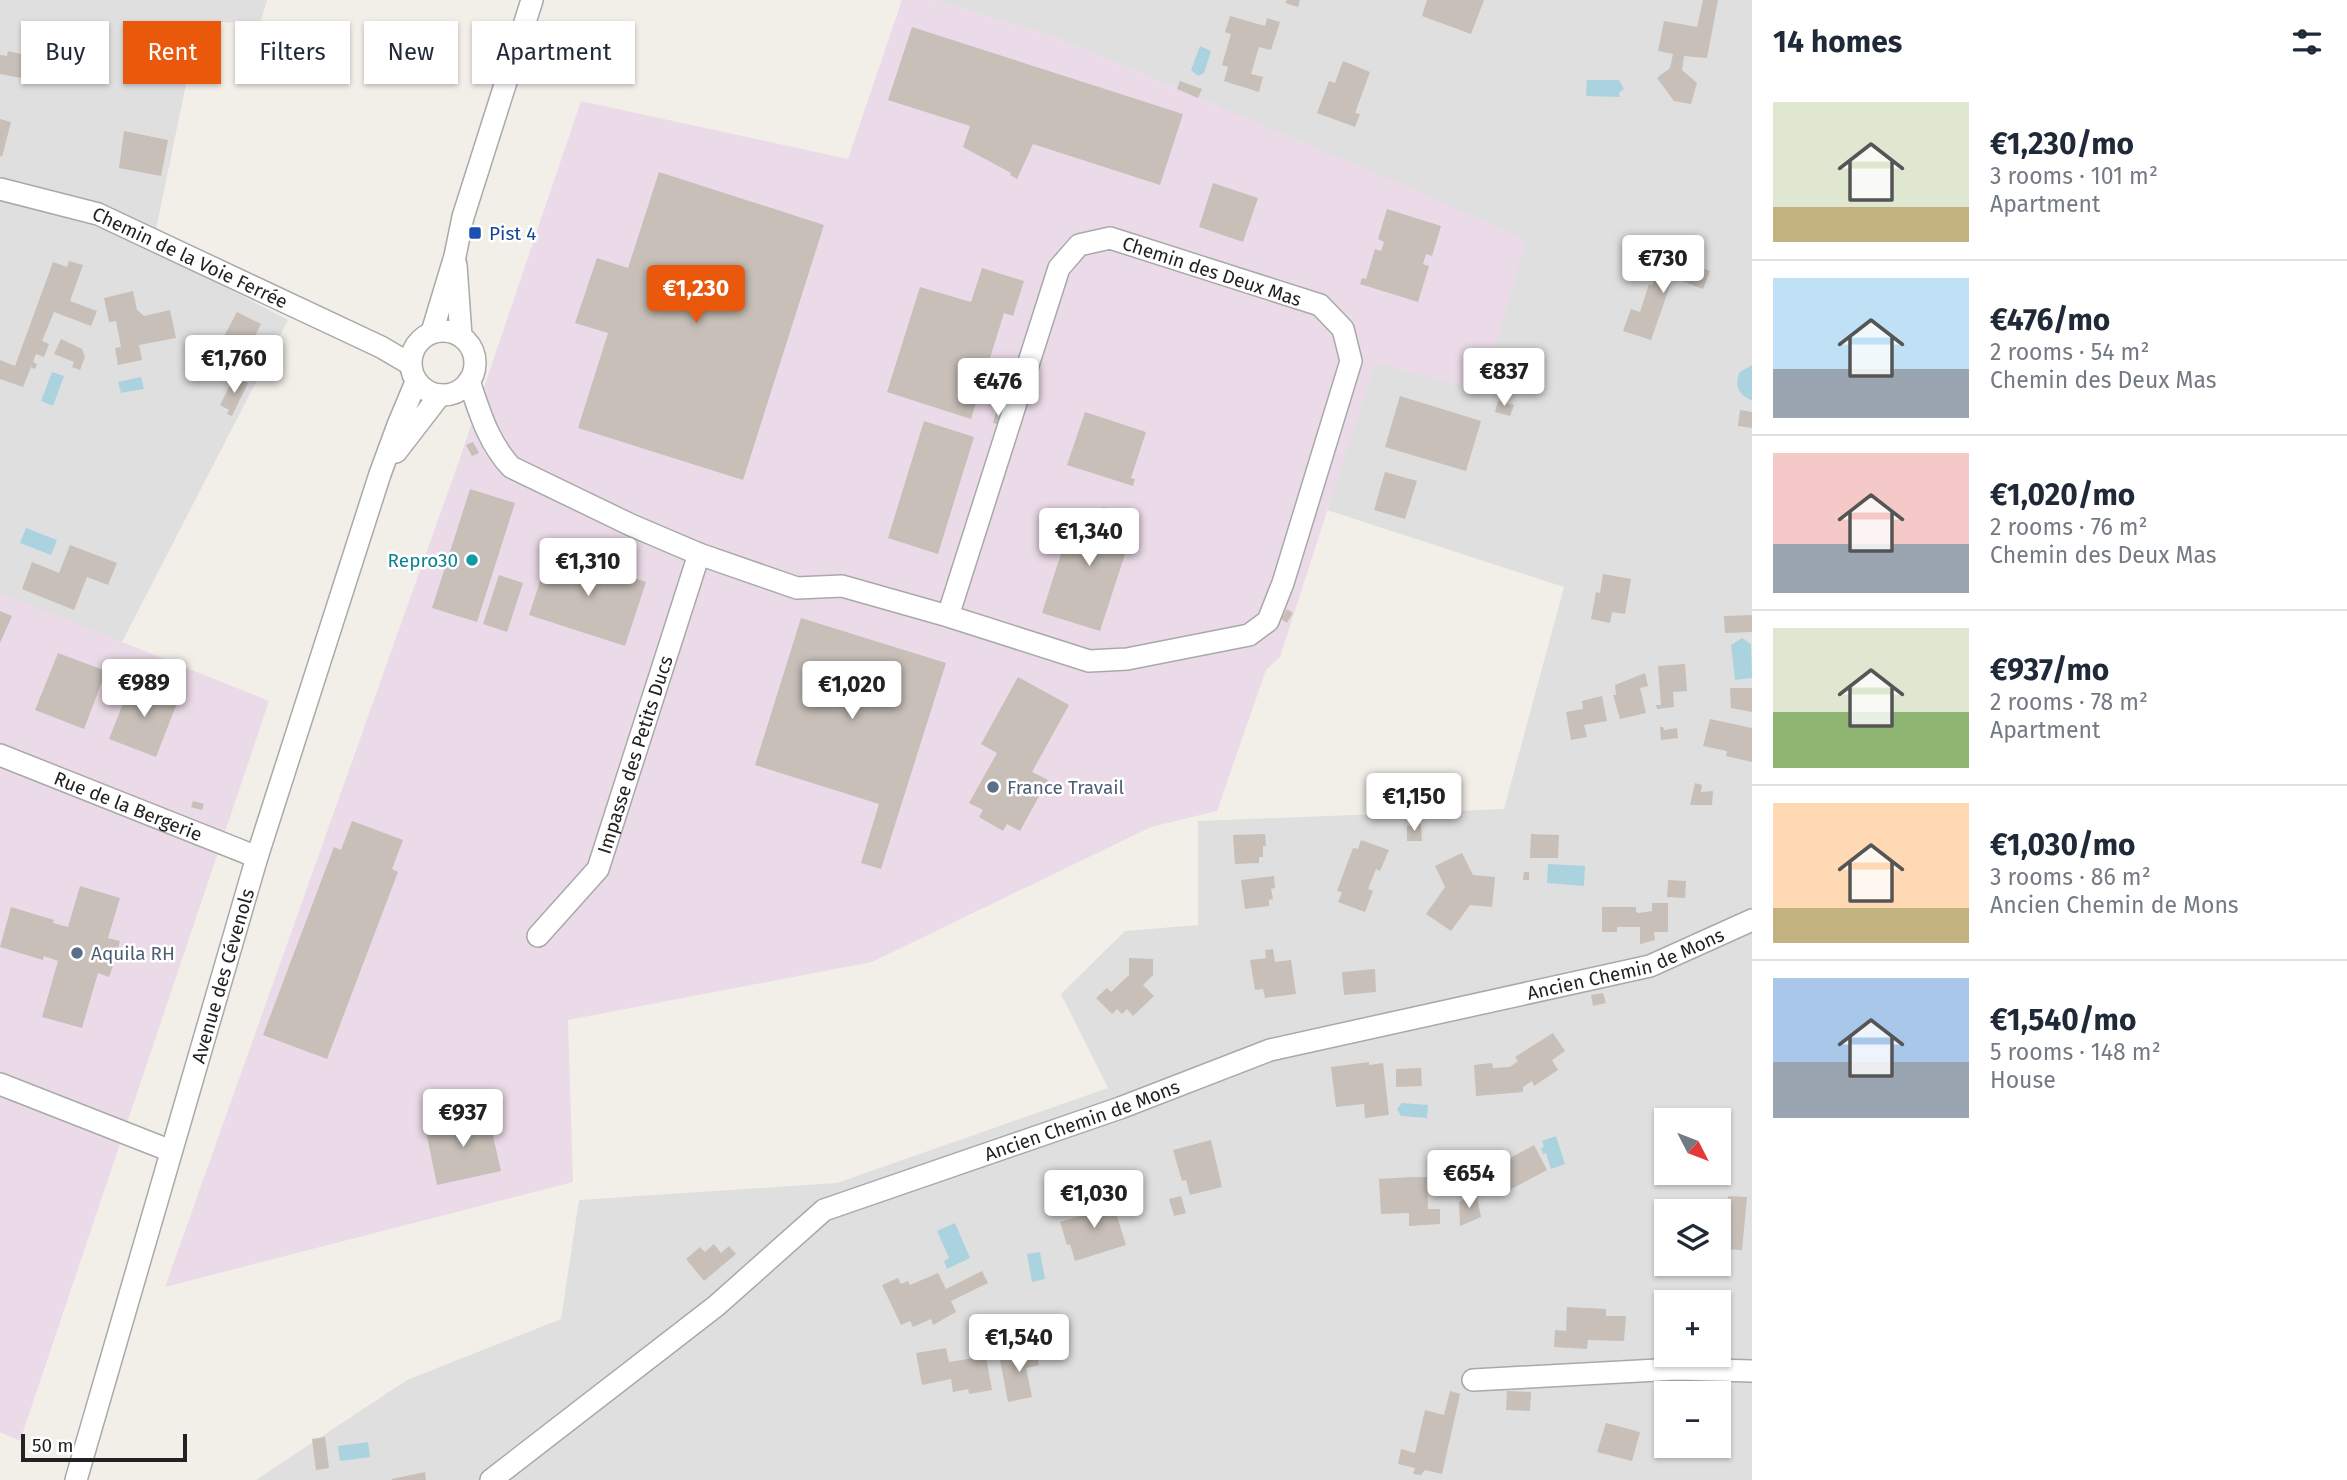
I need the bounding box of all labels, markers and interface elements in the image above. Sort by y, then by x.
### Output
chip: Buy [21,21,109,84]
chip: Rent [123,21,221,84]
chip: Filters [235,21,350,84]
chip: New [364,21,458,84]
chip: Apartment [472,21,635,84]
icon: filters [2288,23,2326,61]
text: 14 homes [1773,24,1902,60]
text: €1,230/mo [1990,126,2134,162]
icon: home [1829,130,1913,214]
text: 3 rooms · 101 m² [1990,162,2158,190]
text: Apartment [1990,190,2100,218]
street label: Chemin de la Voie Ferrée [89,202,291,314]
place label: Pist 4 [489,222,536,245]
marker: Pist 4 [467,225,483,241]
street label: Chemin des Deux Mas [1119,232,1304,311]
pin: €730 [1622,236,1704,295]
text: €730 [1638,244,1688,272]
pin: €1,230 [639,266,753,325]
text: €1,230 [663,274,729,302]
text: €476/mo [1990,302,2110,338]
icon: home [1829,306,1913,390]
pin: €1,760 [177,336,291,395]
text: 2 rooms · 54 m² [1990,338,2149,366]
text: €1,760 [201,344,267,372]
pin: €837 [1463,348,1545,408]
text: €837 [1479,357,1529,385]
pin: €476 [957,358,1039,418]
text: Chemin des Deux Mas [1990,366,2216,394]
text: €476 [974,367,1022,395]
text: €1,020/mo [1990,477,2135,513]
icon: home [1829,481,1913,565]
pin: €1,340 [1032,508,1146,568]
text: 2 rooms · 76 m² [1990,513,2148,541]
text: €1,340 [1055,517,1123,545]
pin: €1,310 [531,538,645,598]
text: Chemin des Deux Mas [1990,541,2216,569]
text: €1,310 [555,547,621,575]
place label: Repro30 [388,549,458,572]
marker: Repro30 [464,552,480,568]
text: €937/mo [1990,652,2109,688]
street label: Impasse des Petits Ducs [593,653,678,857]
icon: home [1829,656,1913,740]
pin: €989 [103,660,185,719]
pin: €1,020 [795,662,909,721]
text: €989 [118,668,170,696]
text: €1,020 [818,670,886,698]
text: 2 rooms · 78 m² [1990,688,2148,716]
text: Apartment [1990,716,2100,744]
street label: Rue de la Bergerie [51,767,206,846]
pin: €1,150 [1357,774,1471,833]
place label: France Travail [1007,776,1125,799]
marker: France Travail [985,779,1001,795]
text: €1,150 [1382,782,1446,810]
text: €1,030/mo [1990,827,2136,863]
icon: home [1829,831,1913,915]
text: 3 rooms · 86 m² [1990,863,2151,891]
street label: Avenue des Cévenols [187,886,259,1066]
text: Ancien Chemin de Mons [1990,891,2239,919]
street label: Ancien Chemin de Mons [1525,923,1728,1005]
place label: Aquila RH [91,942,175,965]
marker: Aquila RH [69,945,85,961]
text: €1,540/mo [1990,1002,2136,1038]
icon: home [1829,1006,1913,1090]
text: 5 rooms · 148 m² [1990,1038,2161,1066]
text: House [1990,1066,2056,1094]
street label: Ancien Chemin de Mons [981,1075,1183,1166]
pin: €937 [422,1090,504,1149]
text: €937 [439,1098,487,1126]
north arrow [1654,1108,1731,1185]
map controls [1654,1108,1731,1458]
pin: €654 [1428,1150,1510,1210]
text: €654 [1443,1159,1495,1187]
pin: €1,030 [1037,1170,1151,1230]
text: €1,030 [1060,1179,1128,1207]
button: layers [1654,1199,1731,1276]
button: + [1654,1290,1731,1367]
pin: €1,540 [962,1314,1076,1374]
text: €1,540 [985,1323,1053,1351]
button: − [1654,1381,1731,1458]
scale bar [21,1431,187,1463]
text: 50 m [32,1434,73,1457]

